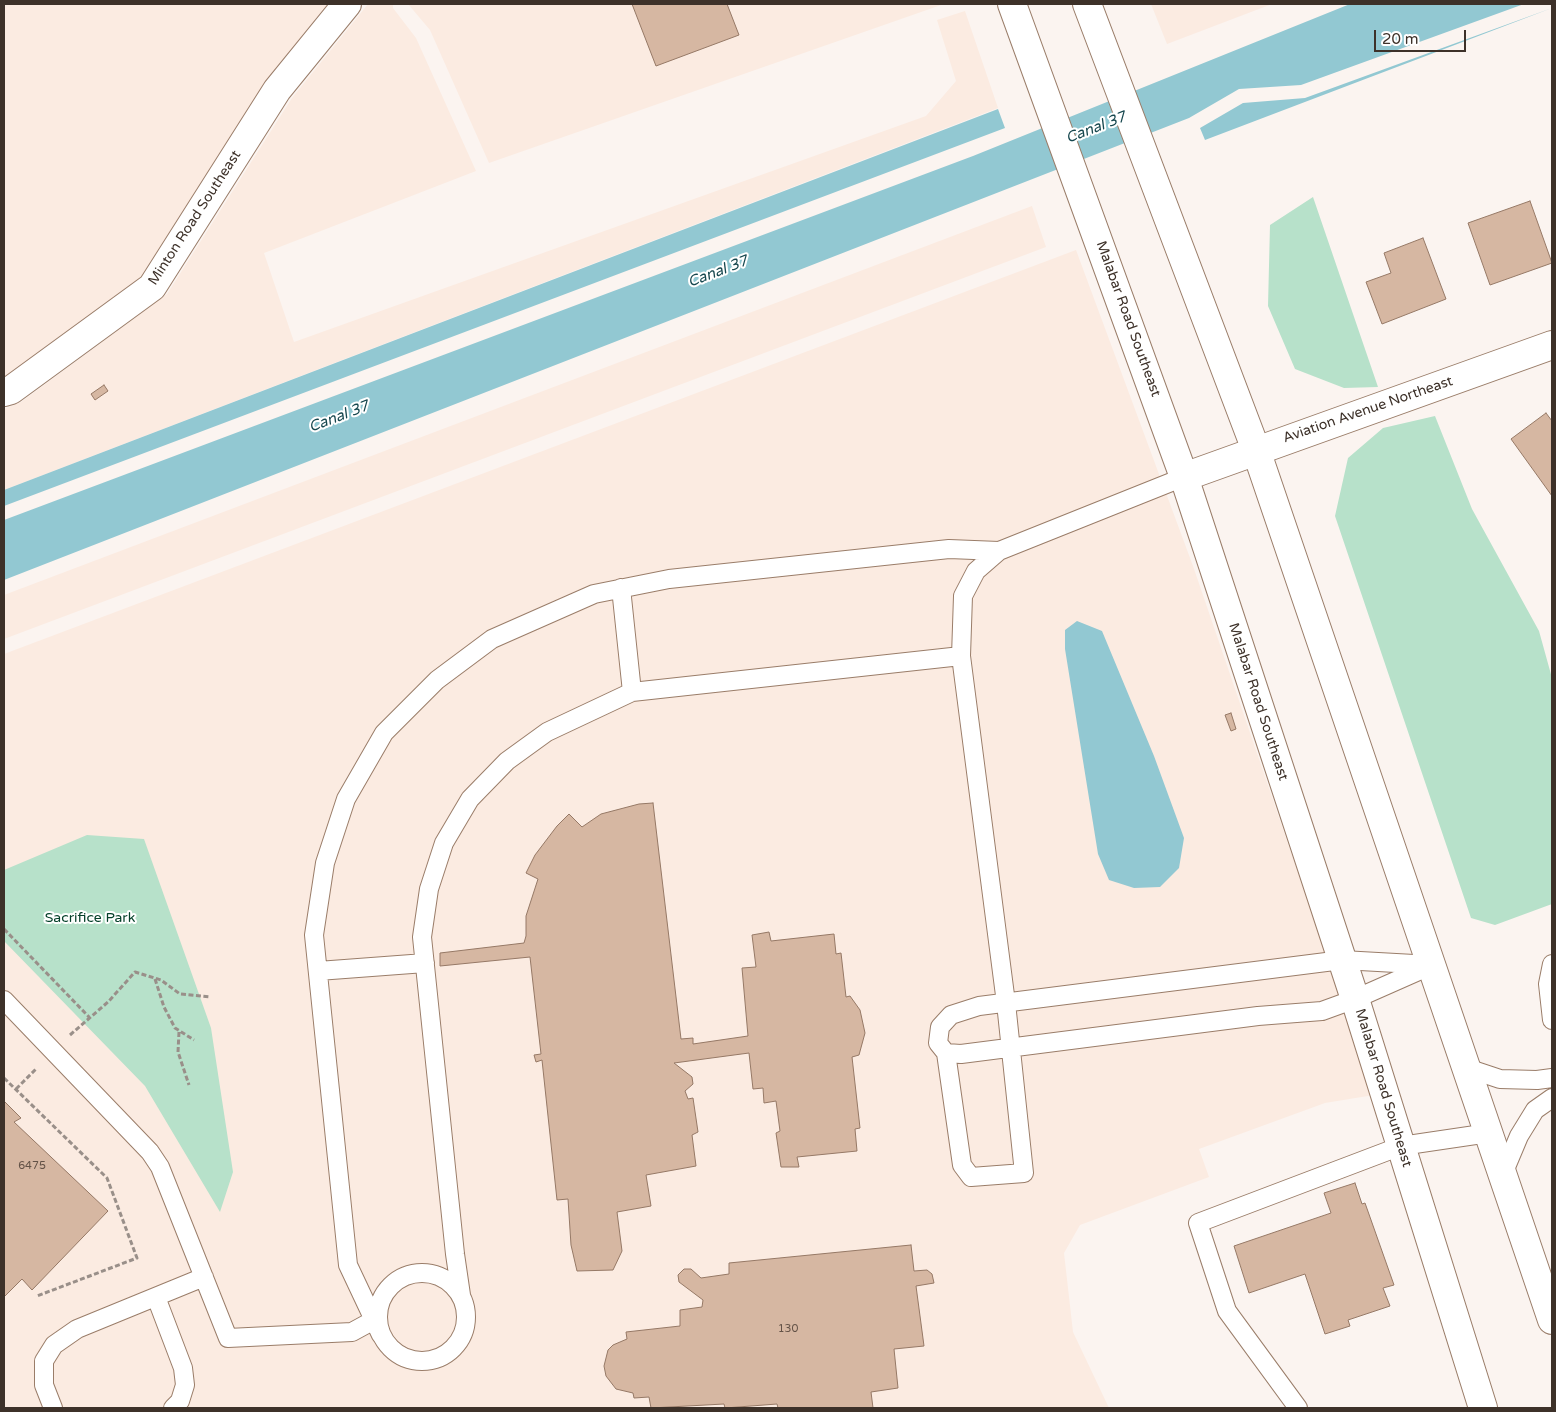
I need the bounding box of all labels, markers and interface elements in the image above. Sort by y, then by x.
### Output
scale bar [1376,20,1468,52]
text: 20 m [1382,30,1419,48]
water label: Canal 37 [1063,108,1129,148]
street label: Minton Road Southeast [145,147,245,289]
street label: Malabar Road Southeast [1092,239,1164,399]
water label: Canal 37 [685,252,751,292]
street label: Aviation Avenue Northeast [1281,373,1455,447]
water label: Canal 37 [306,397,372,437]
street label: Malabar Road Southeast [1225,621,1291,783]
park label: Sacrifice Park [45,910,135,926]
street label: Malabar Road Southeast [1351,1007,1415,1169]
house number: 6475 [18,1159,46,1173]
house number: 130 [778,1322,798,1336]

